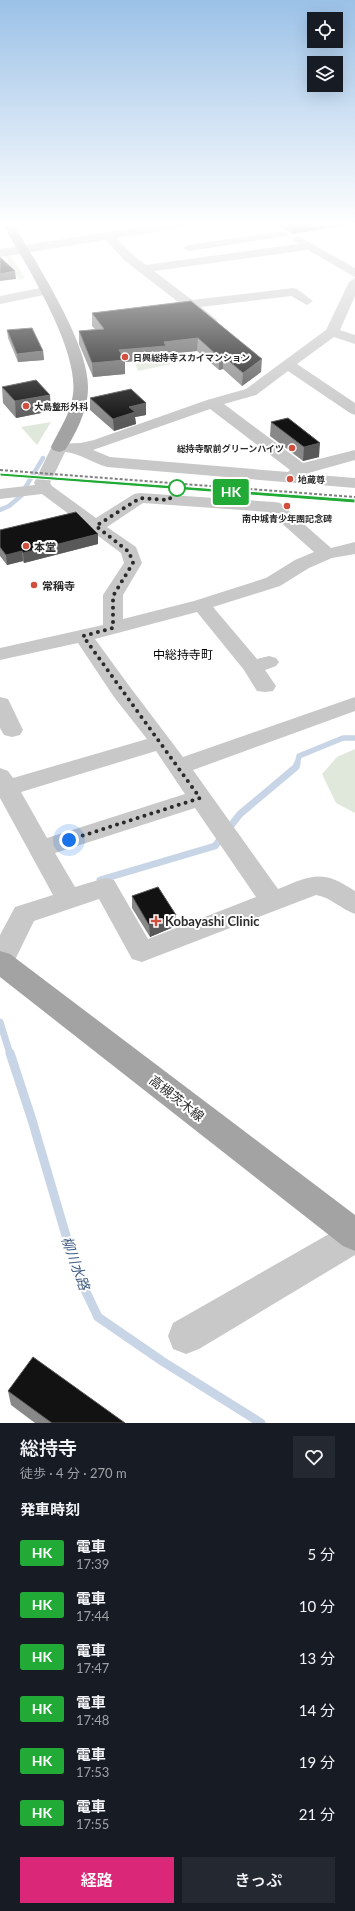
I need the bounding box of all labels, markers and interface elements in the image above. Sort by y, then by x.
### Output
map controls [307,12,343,92]
button: locate [307,12,343,48]
button: layers [307,56,343,92]
marker: 日興総持寺スカイマンション [120,352,130,362]
place label: 日興総持寺スカイマンション [133,352,250,363]
marker: 大島整形外科 [21,401,31,411]
place label: 大島整形外科 [34,401,88,412]
place label: 総持寺駅前グリーンハイツ [177,443,284,454]
marker: 総持寺駅前グリーンハイツ [287,443,297,453]
marker: 地蔵尊 [285,474,295,484]
place label: 地蔵尊 [297,474,325,485]
unlabelled marker [168,479,186,497]
line badge: HK [213,479,249,505]
text: HK [221,483,241,500]
marker: 南中城青少年團記念碑 [282,501,292,511]
place label: 南中城青少年團記念碑 [242,513,332,524]
place label: 本堂 [34,540,56,553]
marker: 本堂 [21,541,31,551]
place label: 常稱寺 [42,579,75,592]
marker: 常稱寺 [29,580,39,590]
district label: 中総持寺町 [153,647,213,662]
your location [59,830,79,850]
place label: Kobayashi Clinic [165,913,260,929]
marker: Kobayashi Clinic [150,915,162,927]
street label: 高槻茨木線 [146,1072,208,1124]
water label: 柳川水路 [58,1234,94,1293]
text: 総持寺 [20,1436,77,1459]
button: heart [293,1436,335,1478]
text: 徒歩 · 4 分 · 270 m [20,1465,127,1481]
text: 発車時刻 [20,1500,80,1518]
text: 電車 [76,1537,106,1555]
text: HK [32,1544,52,1561]
text: 5 分 [307,1545,335,1563]
text: 17:39 [76,1556,109,1572]
text: 電車 [76,1589,106,1607]
text: HK [32,1596,52,1613]
text: 10 分 [299,1597,335,1615]
text: 17:44 [76,1608,109,1624]
text: 電車 [76,1641,106,1659]
text: HK [32,1648,52,1665]
text: 13 分 [299,1649,335,1667]
text: 17:47 [76,1660,109,1676]
text: 電車 [76,1693,106,1711]
text: HK [32,1700,52,1717]
text: 14 分 [299,1701,335,1719]
text: 17:48 [76,1712,109,1728]
text: 電車 [76,1745,106,1763]
text: HK [32,1752,52,1769]
text: 19 分 [299,1753,335,1771]
text: 17:53 [76,1764,109,1780]
text: 電車 [76,1797,106,1815]
text: HK [32,1804,52,1821]
text: 21 分 [299,1805,335,1823]
text: 17:55 [76,1816,109,1832]
button: 経路 [20,1857,174,1903]
button: きっぷ [182,1857,335,1903]

